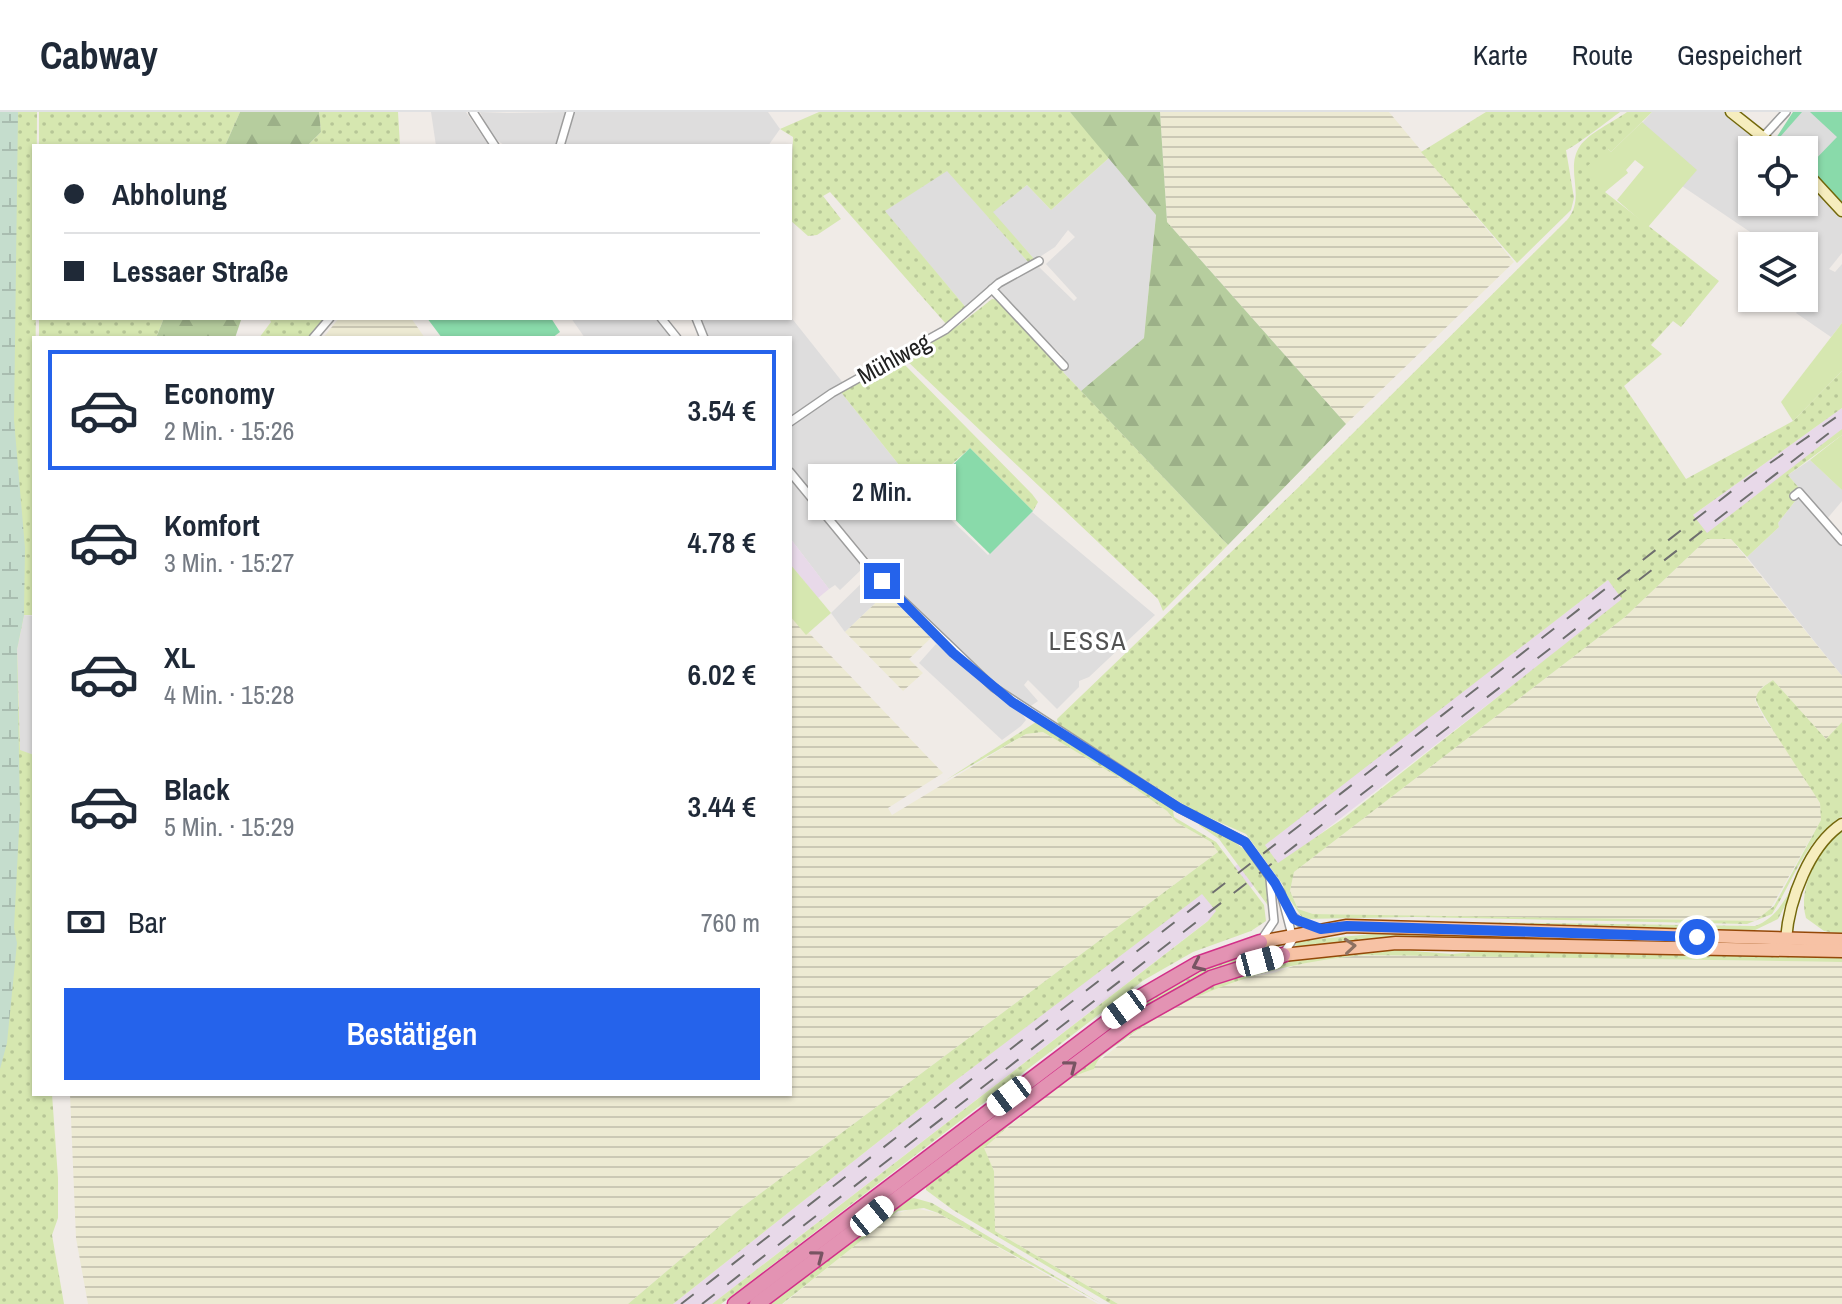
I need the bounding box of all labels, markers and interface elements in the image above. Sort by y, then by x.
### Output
text: Cabway [40,30,158,81]
text: Karte [1473,36,1528,74]
text: Route [1572,36,1633,74]
text: Gespeichert [1677,36,1802,74]
map controls [1738,136,1818,312]
button: locate [1738,136,1818,216]
text: Abholung [112,174,227,214]
button: layers [1738,232,1818,312]
text: Lessaer Straße [112,251,288,291]
street label: Mühlweg [851,325,936,391]
text: Economy [164,373,275,413]
icon: car [68,374,140,446]
text: 3.54 € [688,390,756,430]
text: 2 Min. · 15:26 [164,413,294,448]
callout: 2 Min. [808,465,956,521]
text: 2 Min. [852,474,912,509]
text: Komfort [164,505,260,545]
icon: car [68,506,140,578]
text: 4.78 € [688,522,756,562]
text: 3 Min. · 15:27 [164,545,294,580]
route end [864,563,900,599]
district label: LESSA [1049,623,1127,658]
text: XL [164,637,195,677]
icon: car [68,638,140,710]
text: 6.02 € [688,654,756,694]
text: 4 Min. · 15:28 [164,677,294,712]
text: Black [164,769,230,809]
icon: car [68,770,140,842]
text: 3.44 € [688,786,756,826]
text: 5 Min. · 15:29 [164,809,294,844]
icon: cash [64,900,108,944]
text: Bar [128,902,166,942]
text: 760 m [701,905,760,940]
route start [1679,919,1715,955]
one-way arrow [1344,938,1357,955]
car [1234,943,1286,979]
one-way arrow [1191,955,1206,971]
car [1098,985,1150,1033]
button: Bestätigen [64,988,760,1080]
one-way arrow [1062,1061,1077,1075]
car [983,1072,1035,1120]
car [846,1192,898,1240]
one-way arrow [810,1251,824,1266]

